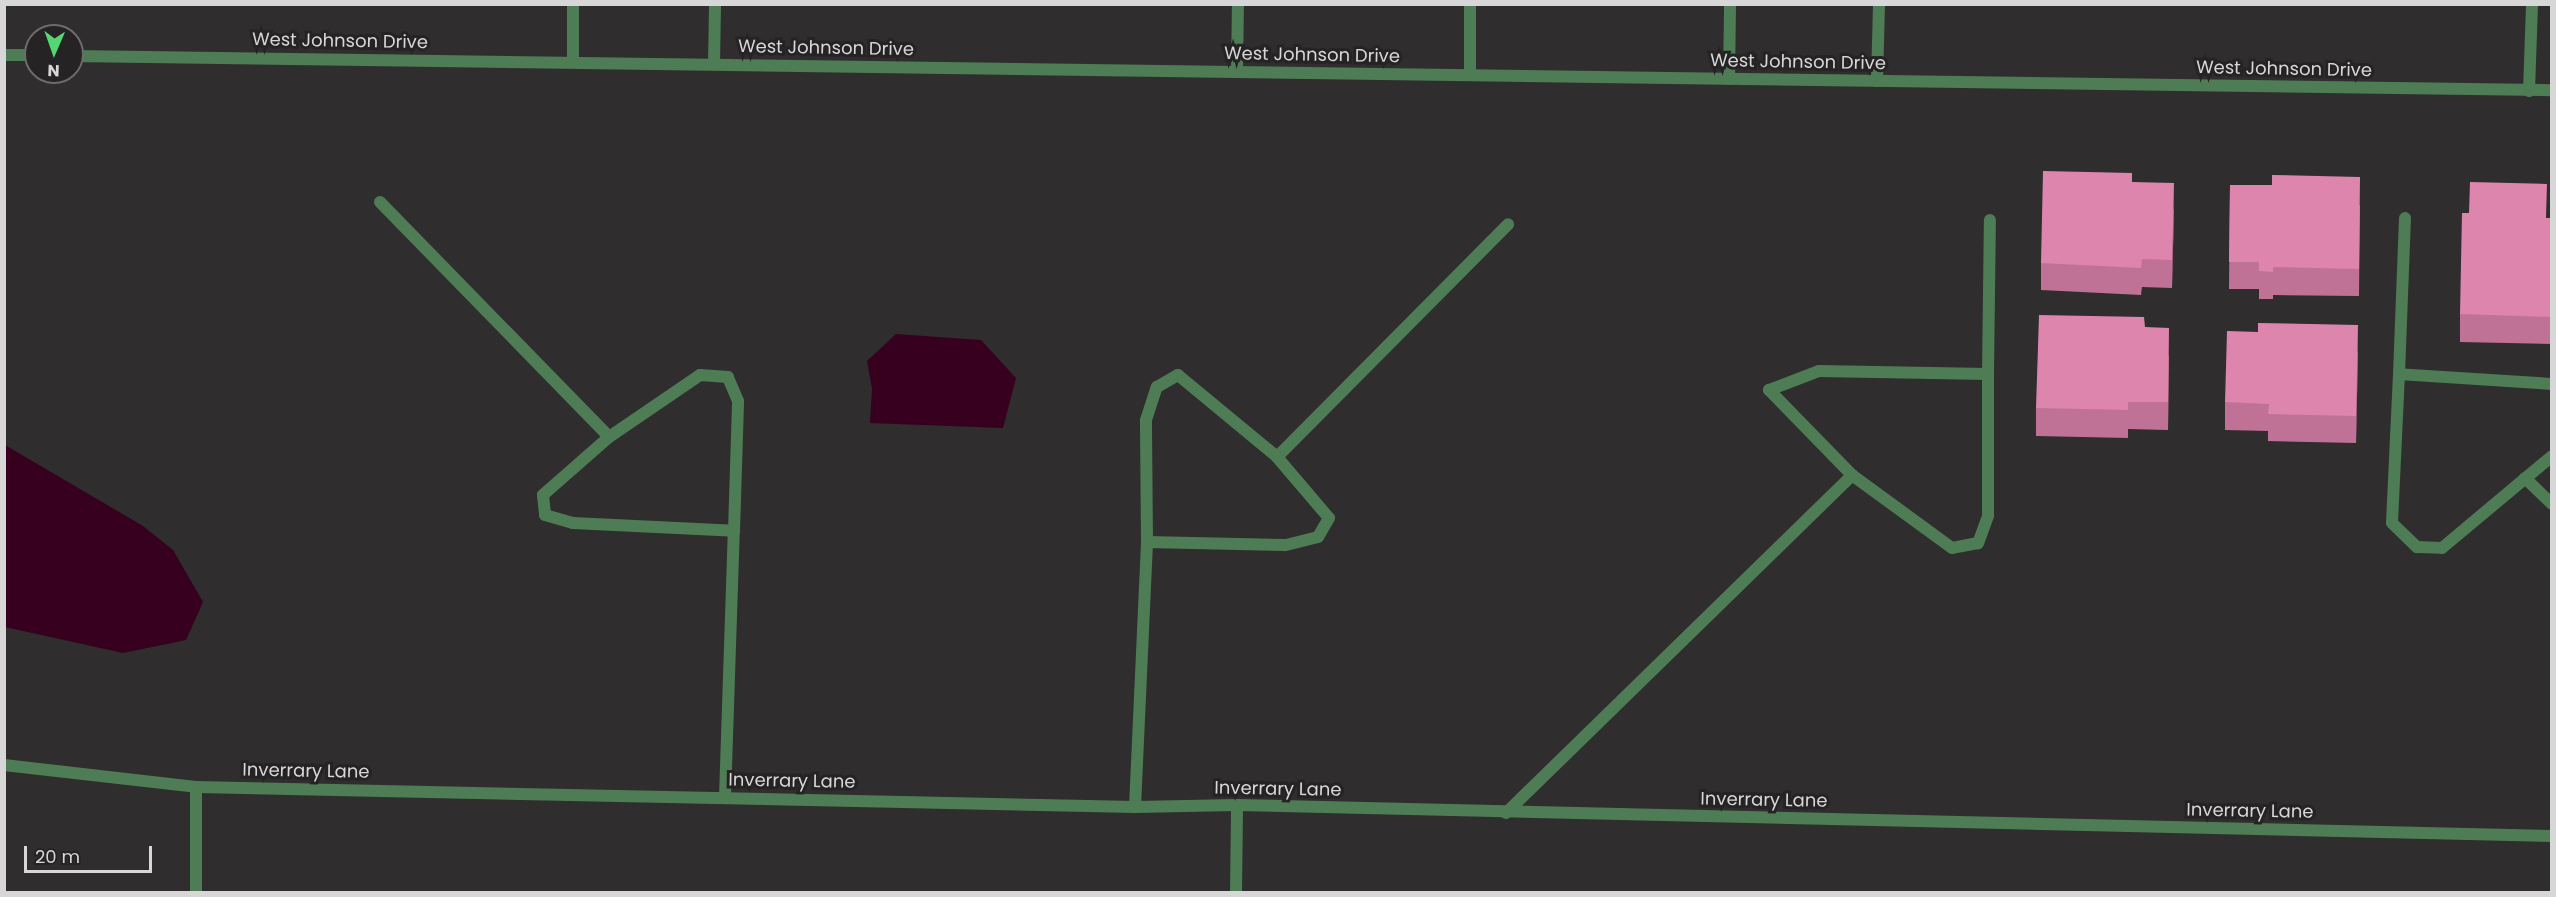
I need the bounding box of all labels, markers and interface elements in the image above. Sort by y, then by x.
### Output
north arrow [24,24,84,84]
street label: West Johnson Drive [252,29,428,53]
street label: West Johnson Drive [738,36,914,60]
street label: West Johnson Drive [1224,43,1400,67]
street label: West Johnson Drive [1710,50,1886,74]
street label: West Johnson Drive [2196,57,2372,81]
text: N [47,59,60,82]
street label: Inverrary Lane [242,759,370,783]
street label: Inverrary Lane [728,769,856,793]
street label: Inverrary Lane [1214,777,1342,801]
street label: Inverrary Lane [1700,788,1828,812]
street label: Inverrary Lane [2186,799,2314,823]
scale bar [27,834,154,872]
text: 20 m [35,844,80,869]

